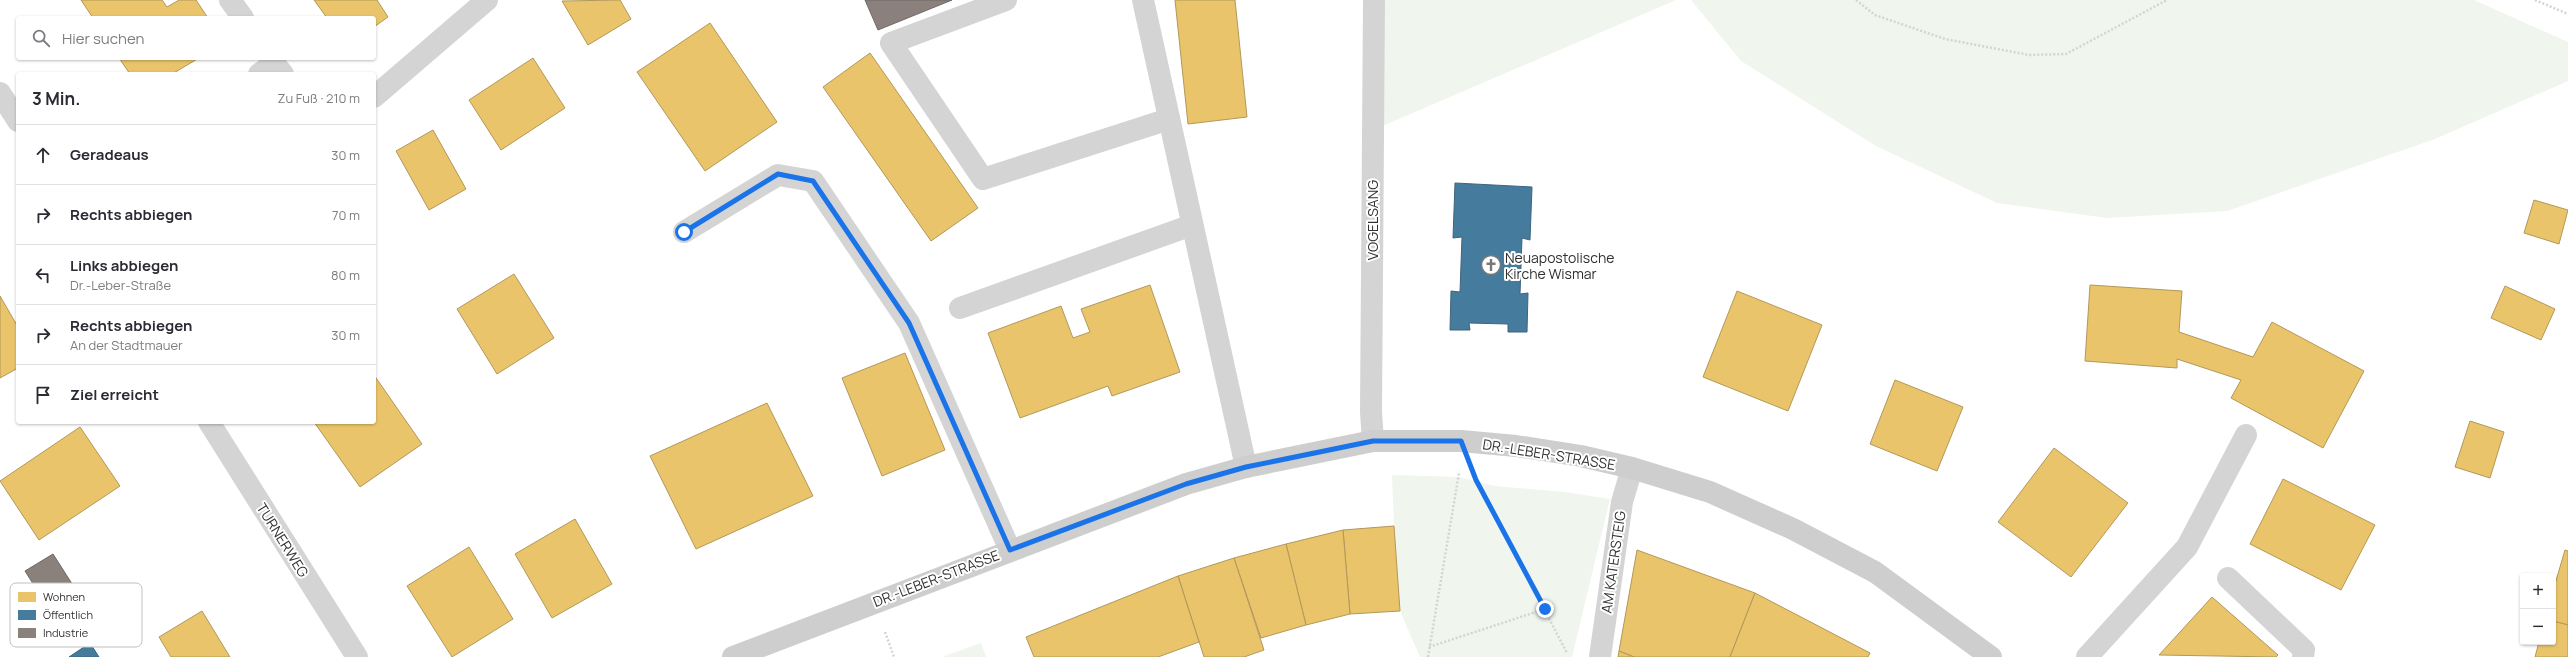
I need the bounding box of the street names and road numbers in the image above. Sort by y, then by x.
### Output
street label: VOGELSANG [1363,180,1382,260]
street label: DR.-LEBER-STRASSE [1481,434,1617,474]
street label: TURNERWEG [253,499,313,581]
street label: AM KATERSTEIG [1596,510,1630,614]
street label: DR.-LEBER-STRASSE [870,545,1002,611]

